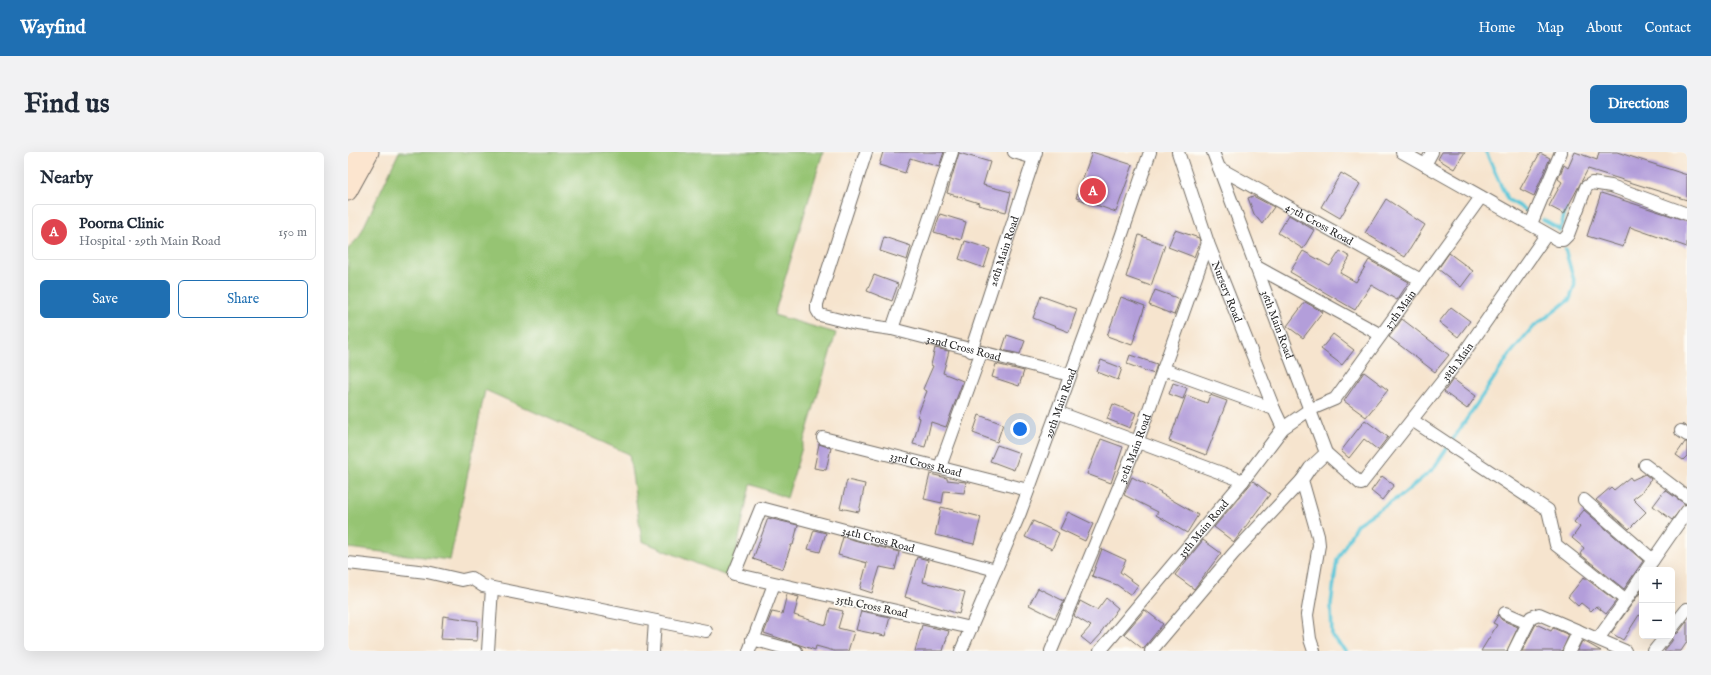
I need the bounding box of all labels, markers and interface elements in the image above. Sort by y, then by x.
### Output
text: Wayfind [20,16,86,40]
text: Home [1479,19,1515,37]
text: Map [1537,19,1564,37]
text: About [1586,19,1622,37]
text: Contact [1644,19,1691,37]
button: Directions [1590,85,1687,123]
text: Find us [24,87,110,122]
text: Nearby [40,168,93,189]
pin: A [1080,176,1106,206]
street label: 47th Cross Road [1283,200,1355,249]
text: Poorna Clinic [79,214,164,233]
street label: 26th Main Road [987,214,1023,288]
text: A [50,224,58,241]
text: 150 m [278,224,307,241]
text: Hospital · 29th Main Road [79,233,221,250]
street label: Nursery Road [1208,259,1245,325]
button: Save [40,280,170,318]
button: Share [178,280,308,318]
street label: 37th Main [1382,287,1420,332]
street label: 36th Main Road [1258,288,1296,361]
street label: 32nd Cross Road [925,332,1002,365]
street label: 38th Main [1439,340,1477,384]
street label: 29th Main Road [1042,367,1080,440]
street label: 30th Main Road [1115,412,1155,485]
your location [1010,419,1030,439]
street label: 33rd Cross Road [888,449,963,481]
street label: 35th Main Road [1175,497,1232,561]
street label: 34th Cross Road [841,524,916,556]
map controls [1639,567,1675,639]
button: + [1639,567,1675,603]
street label: 35th Cross Road [835,593,909,621]
button: − [1639,603,1675,639]

